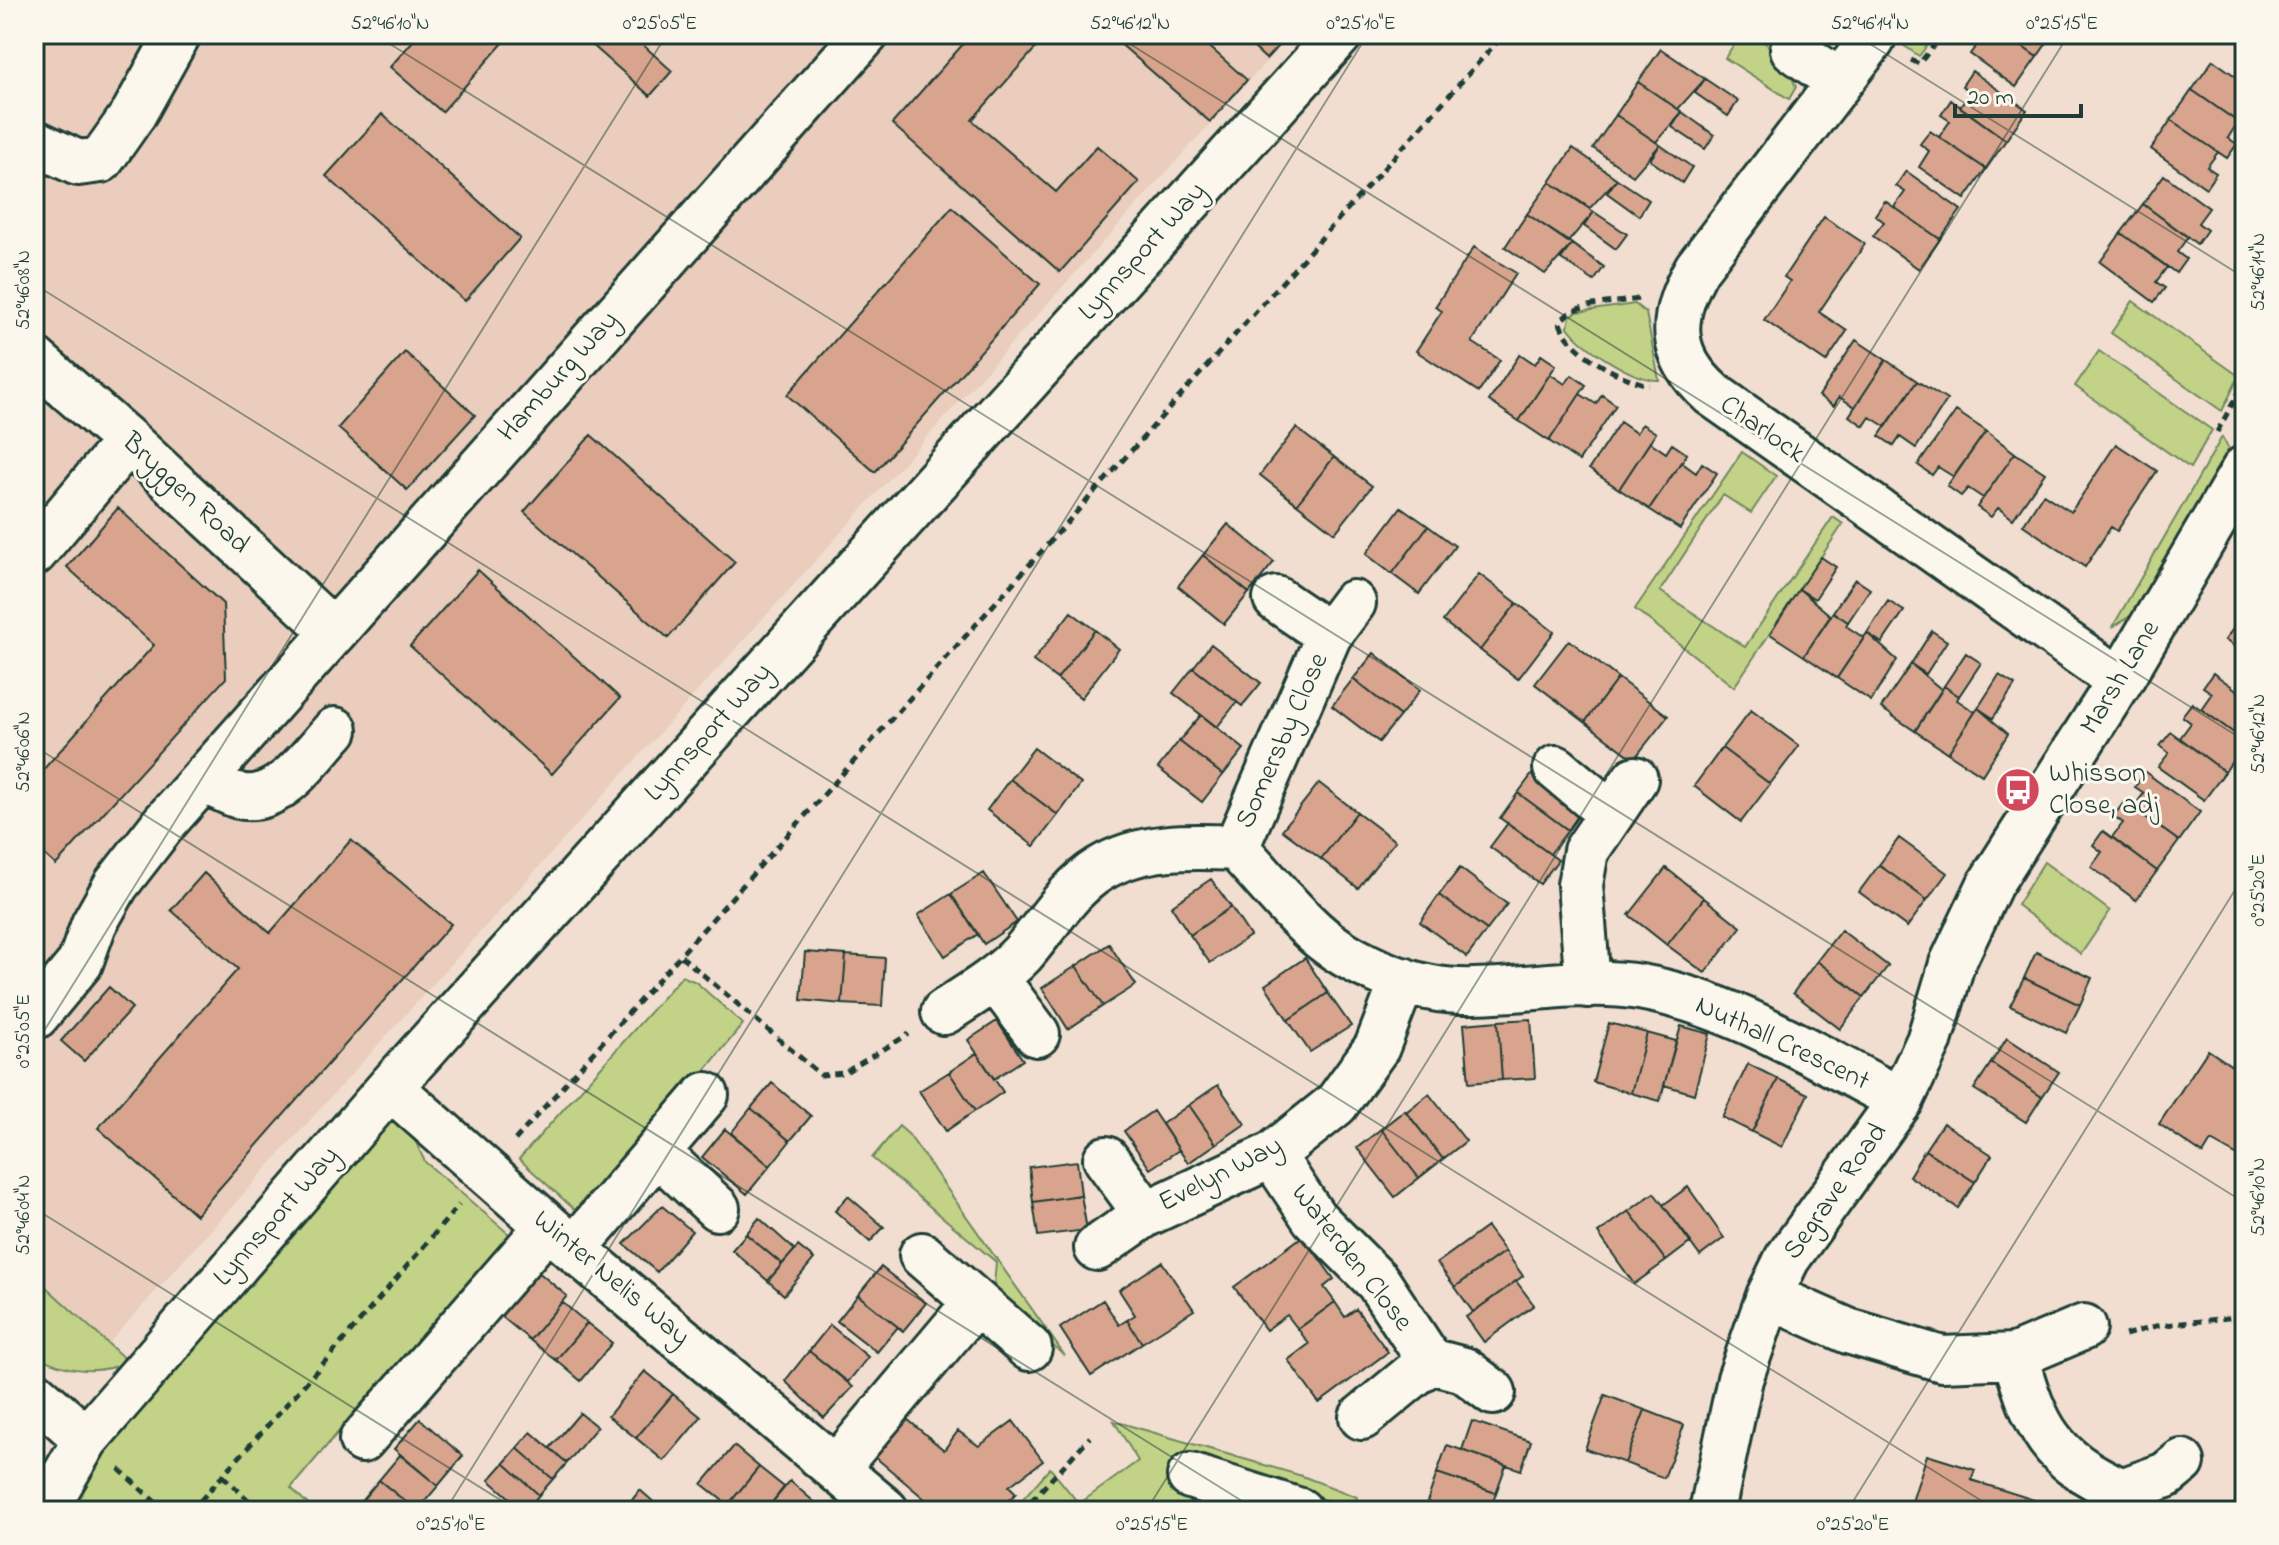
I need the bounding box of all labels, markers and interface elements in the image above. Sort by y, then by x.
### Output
text: 52°46'10"N [350,10,430,39]
text: 0°25'05"E [623,10,697,39]
text: 52°46'12"N [1090,10,1170,39]
text: 0°25'10"E [1326,10,1396,39]
text: 52°46'14"N [1831,10,1909,39]
text: 0°25'15"E [2026,10,2098,39]
scale bar [1955,68,2081,118]
text: 20 m [1967,81,2014,116]
street label: Lynnsport Way [1069,173,1217,331]
text: 52°46'14"N [2245,233,2274,311]
text: 52°46'08"N [10,250,39,330]
street label: Hamburg Way [489,302,629,452]
street label: Charlock [1711,386,1814,475]
street label: Bryggen Road [111,423,259,565]
street label: Marsh Lane [2071,613,2172,743]
street label: Somersby Close [1226,646,1340,835]
street label: Lynnsport Way [635,654,783,812]
text: 52°46'12"N [2245,694,2274,774]
text: 52°46'06"N [10,711,39,793]
place label: Whisson Close, adj [2049,754,2160,827]
bus stop icon: Whisson Close, adj [1994,766,2042,814]
text: 0°25'20"E [2245,854,2274,926]
street label: Nuthall Crescent [1688,986,1876,1102]
text: 0°25'05"E [10,994,39,1068]
street label: Segrave Road [1774,1115,1899,1269]
street label: Evelyn Way [1152,1126,1290,1224]
street label: Lynnsport Way [204,1137,350,1297]
text: 52°46'10"N [2245,1157,2274,1237]
text: 52°46'04"N [10,1175,39,1255]
street label: Waterden Close [1280,1175,1422,1341]
street label: Winter Nelis Way [523,1201,699,1357]
text: 0°25'10"E [416,1511,486,1540]
text: 0°25'15"E [1116,1511,1188,1540]
text: 0°25'20"E [1817,1511,1889,1540]

